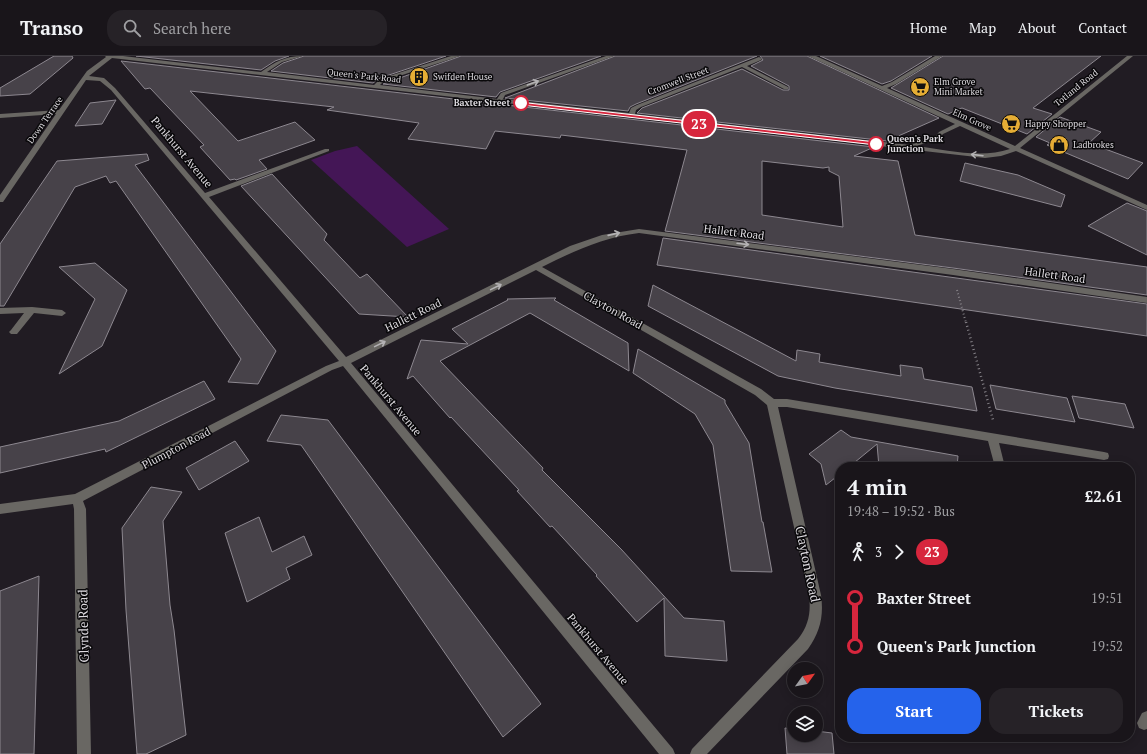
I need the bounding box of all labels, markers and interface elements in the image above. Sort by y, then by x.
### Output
search box [107,10,387,46]
text: Transo [20,15,83,40]
icon: search [121,17,143,39]
text: Search here [153,18,231,38]
text: Home [910,18,947,37]
text: Map [969,18,996,37]
text: About [1018,18,1056,37]
text: Contact [1078,18,1127,37]
street label: Cromwell Street [646,64,711,98]
street label: Queen's Park Road [326,66,402,86]
building icon: Swifden House [408,66,430,88]
street label: Totland Road [1052,67,1100,109]
place label: Swifden House [433,71,493,83]
supermarket icon: Elm Grove Mini Market [909,76,931,98]
place label: Elm Grove Mini Market [934,76,984,98]
one-way arrow [526,79,538,87]
street label: Down Terrace [24,94,66,146]
marker: Baxter Street [513,95,529,111]
place label: Baxter Street [454,97,510,109]
street label: Elm Grove [951,106,994,134]
line badge: 23 [681,111,717,137]
supermarket icon: Happy Shopper [1000,113,1022,135]
street label: Pankhurst Avenue [148,114,216,191]
text: 23 [691,114,707,133]
place label: Happy Shopper [1025,118,1087,130]
place label: Queen's Park Junction [887,133,944,155]
shop icon: Ladbrokes [1048,134,1070,156]
marker: Queen's Park Junction [868,136,884,152]
place label: Ladbrokes [1073,139,1114,151]
one-way arrow [971,152,984,159]
street label: Hallett Road [703,221,765,243]
one-way arrow [608,229,621,237]
one-way arrow [736,240,749,248]
street label: Hallett Road [1024,264,1086,286]
one-way arrow [490,283,502,290]
street label: Clayton Road [581,288,645,332]
street label: Hallett Road [382,295,444,335]
one-way arrow [373,340,385,348]
street label: Pankhurst Avenue [357,362,425,439]
street label: Plumpton Road [139,424,213,472]
text: 4 min [847,472,907,501]
text: £2.61 [1085,486,1123,506]
text: 19:48 – 19:52 · Bus [847,502,955,520]
street label: Clayton Road [791,524,825,604]
icon: walk [847,541,869,563]
icon: forward [888,541,910,563]
text: 23 [924,542,940,561]
text: 3 [875,543,882,561]
text: Baxter Street [877,588,971,608]
street label: Glynde Road [73,589,93,663]
text: 19:51 [1091,589,1123,607]
street label: Pankhurst Avenue [564,611,632,688]
text: Queen's Park Junction [877,636,1036,656]
text: 19:52 [1091,637,1123,655]
north arrow [787,662,823,698]
map controls [787,662,823,742]
button: Start [847,688,981,734]
button: Tickets [989,688,1123,734]
button: layers [787,706,823,742]

